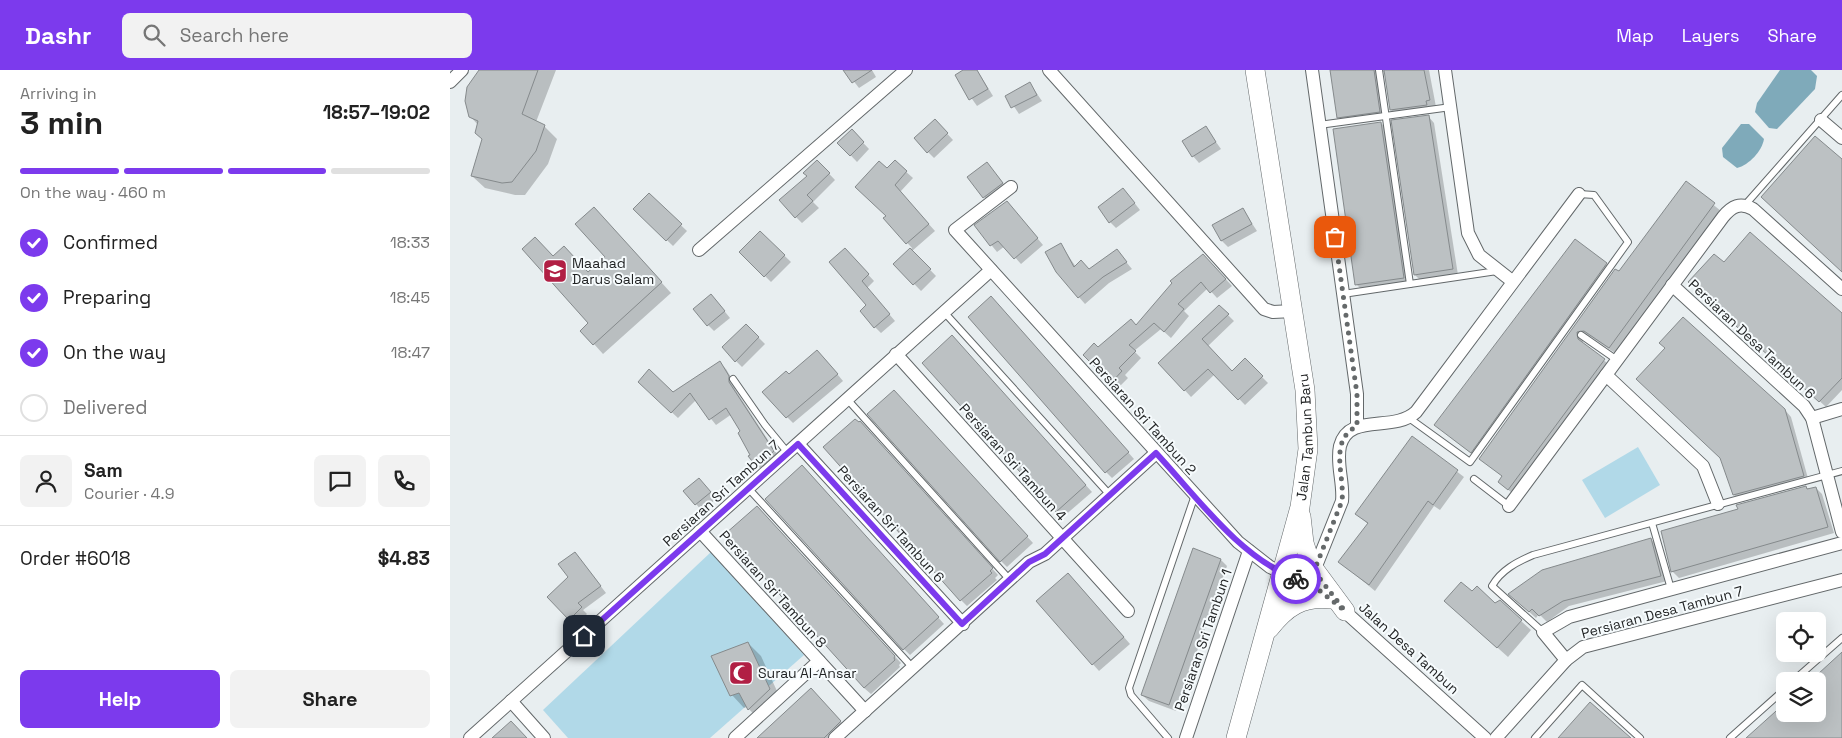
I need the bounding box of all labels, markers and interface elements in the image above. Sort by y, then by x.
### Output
search box [122,13,472,58]
text: Dashr [25,20,92,51]
icon: search [140,21,168,49]
text: Search here [180,23,289,48]
text: Map [1616,24,1654,47]
text: Layers [1682,24,1739,47]
text: Share [1767,24,1817,47]
text: Arriving in [20,83,97,104]
text: 18:57–19:02 [323,100,430,125]
text: 3 min [20,103,103,143]
text: On the way · 460 m [20,182,166,203]
pin [1314,216,1356,258]
icon: bag [1321,223,1349,251]
icon: check [20,229,48,257]
text: Confirmed [63,230,158,255]
text: 18:33 [390,232,430,253]
place label: Maahad Darus Salam [572,254,654,288]
school or university icon: Maahad Darus Salam [542,258,568,284]
street label: Persiaran Desa Tambun 6 [1685,275,1819,403]
icon: check [20,284,48,312]
text: Preparing [63,285,151,310]
text: 18:45 [390,287,430,308]
icon: check [20,339,48,367]
text: On the way [63,340,166,365]
text: 18:47 [391,342,430,363]
street label: Persiaran Sri Tambun 2 [1086,354,1200,478]
street label: Jalan Tambun Baru [1292,372,1317,502]
text: Delivered [63,395,148,420]
street label: Persiaran Sri Tambun 4 [955,400,1071,525]
street label: Persiaran Sri Tambun 7 [659,436,783,550]
button: person [20,455,72,507]
button: chat [314,455,366,507]
button: phone [378,455,430,507]
text: Sam [84,458,123,483]
street label: Persiaran Sri Tambun 6 [834,462,948,586]
text: Courier · 4.9 [84,483,174,504]
street label: Persiaran Sri Tambun 8 [716,527,831,652]
text: Order #6018 [20,546,131,571]
text: $4.83 [378,546,430,571]
courier [1271,554,1321,604]
icon: bike [1282,565,1310,593]
street label: Persiaran Sri Tambun 1 [1170,567,1236,713]
street label: Persiaran Desa Tambun 7 [1579,582,1745,642]
street label: Jalan Desa Tambun [1355,598,1463,698]
map controls [1776,612,1826,722]
button: locate [1776,612,1826,662]
pin [563,615,605,657]
icon: home [570,622,598,650]
mosque icon: Surau Al-Ansar [728,660,754,686]
place label: Surau Al-Ansar [758,664,857,682]
button: Help [20,670,220,728]
button: Share [230,670,430,728]
button: layers [1776,672,1826,722]

